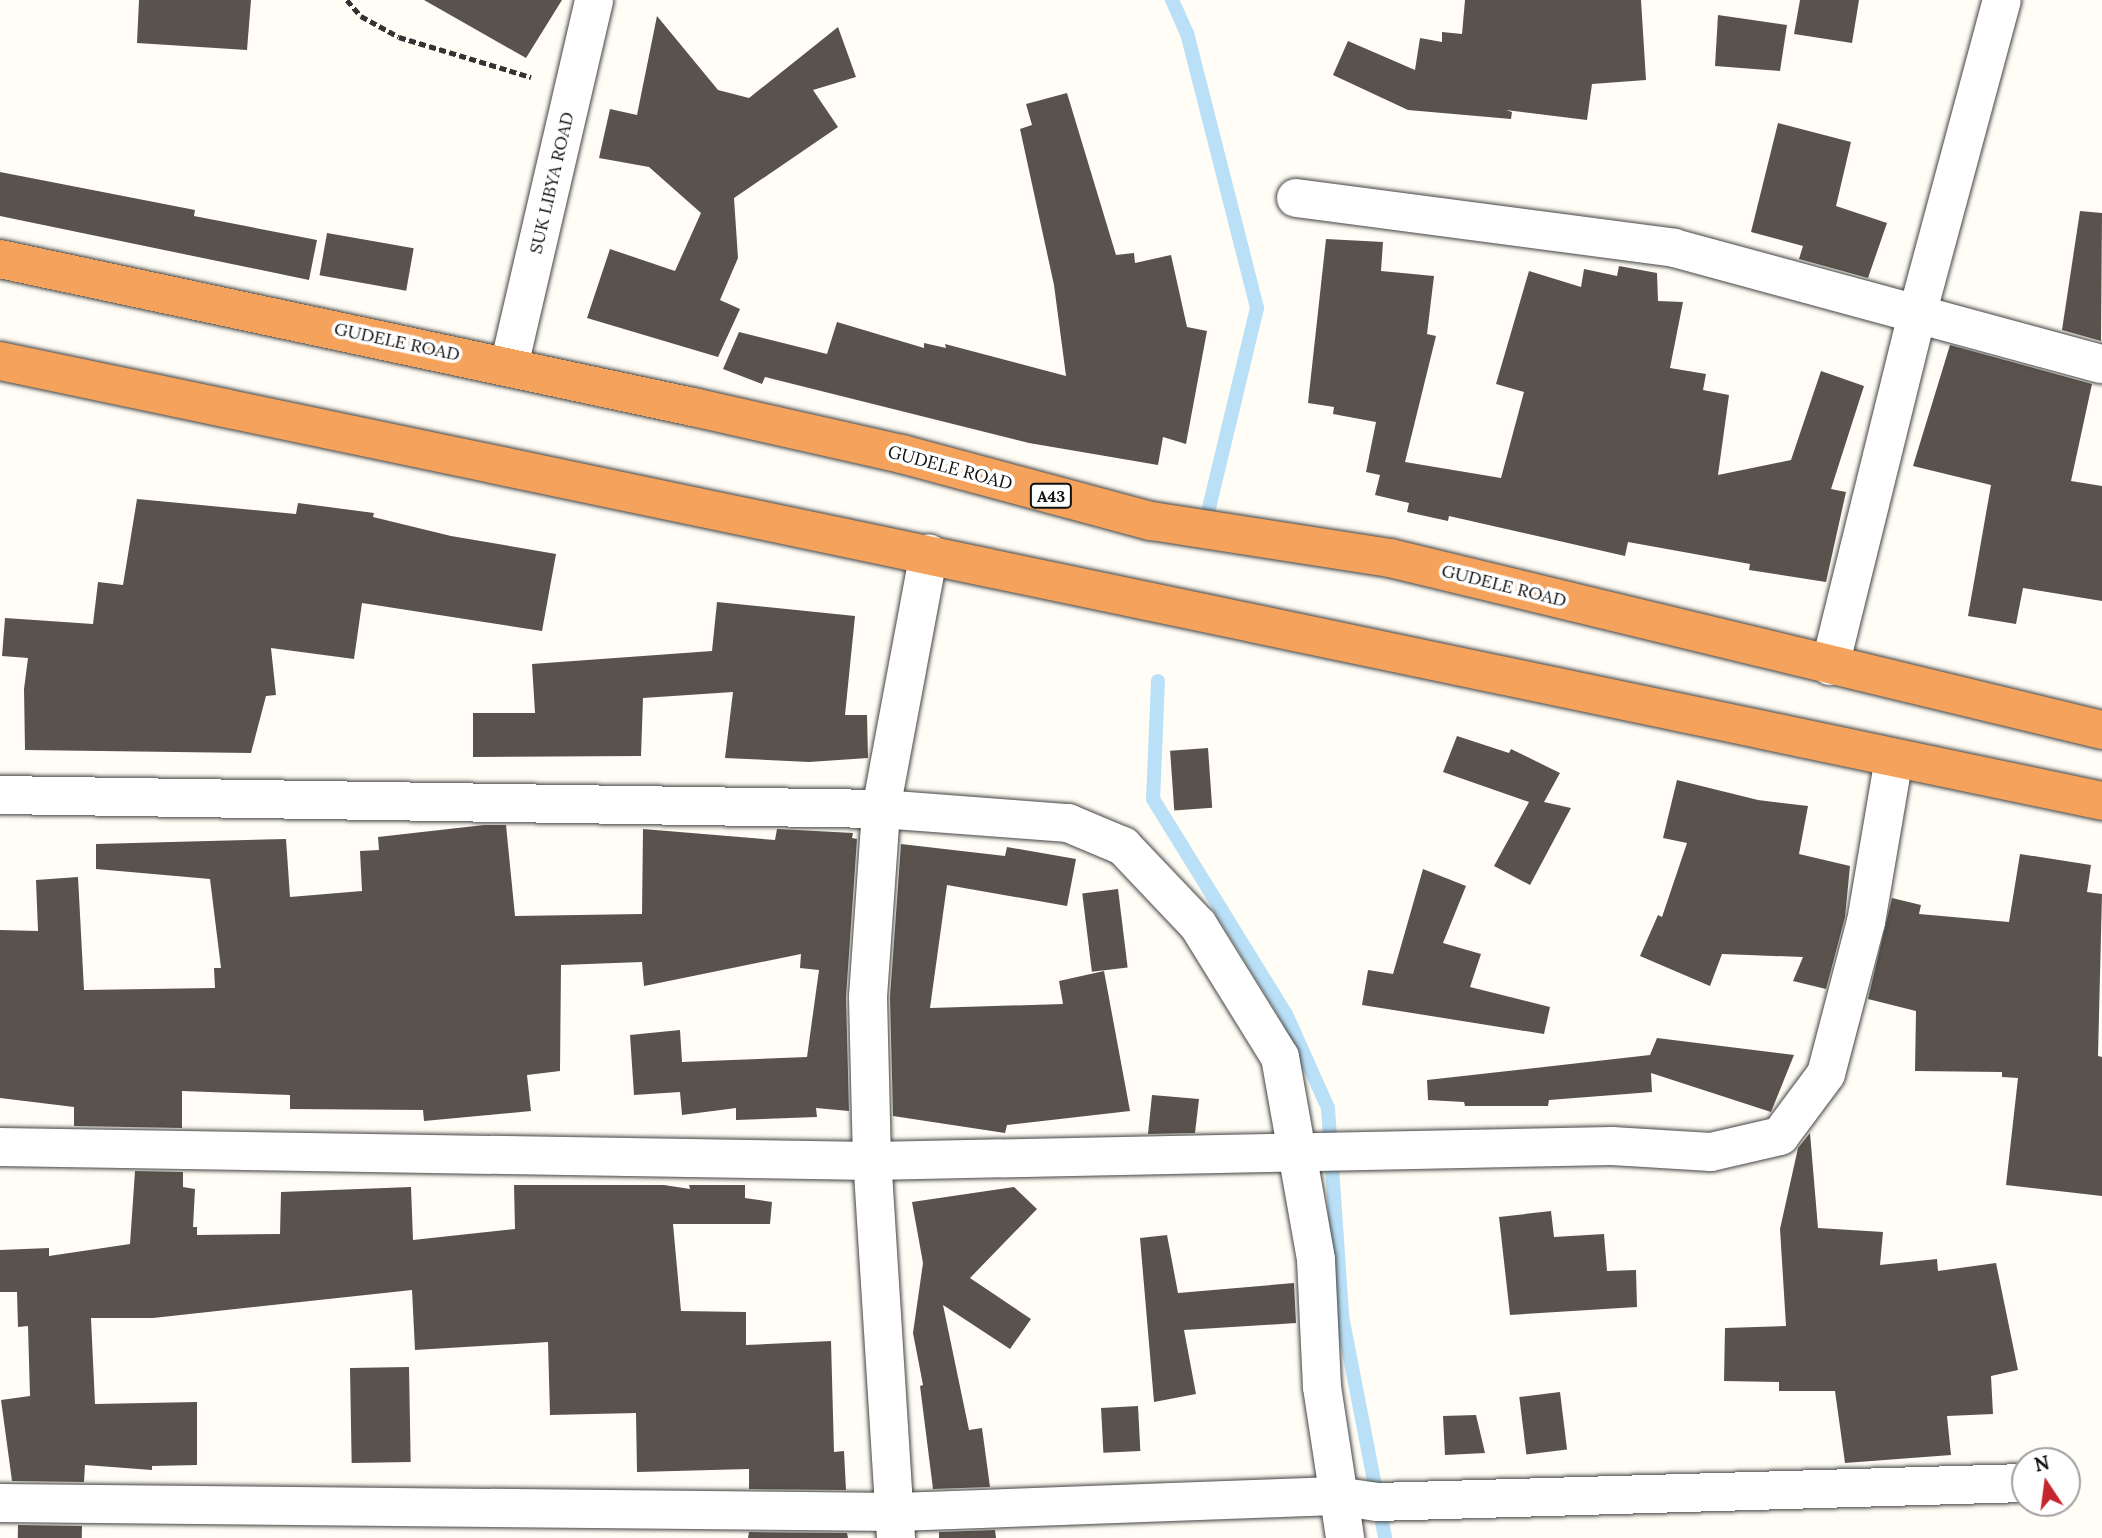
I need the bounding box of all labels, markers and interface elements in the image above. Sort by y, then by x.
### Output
street label: SUK LIBYA ROAD [525,110,579,256]
street label: GUDELE ROAD [332,318,462,366]
street label: GUDELE ROAD [885,441,1015,495]
road number: A43 [1028,484,1074,509]
street label: GUDELE ROAD [1439,560,1569,612]
north arrow [2011,1447,2081,1517]
text: N [2032,1450,2052,1477]

